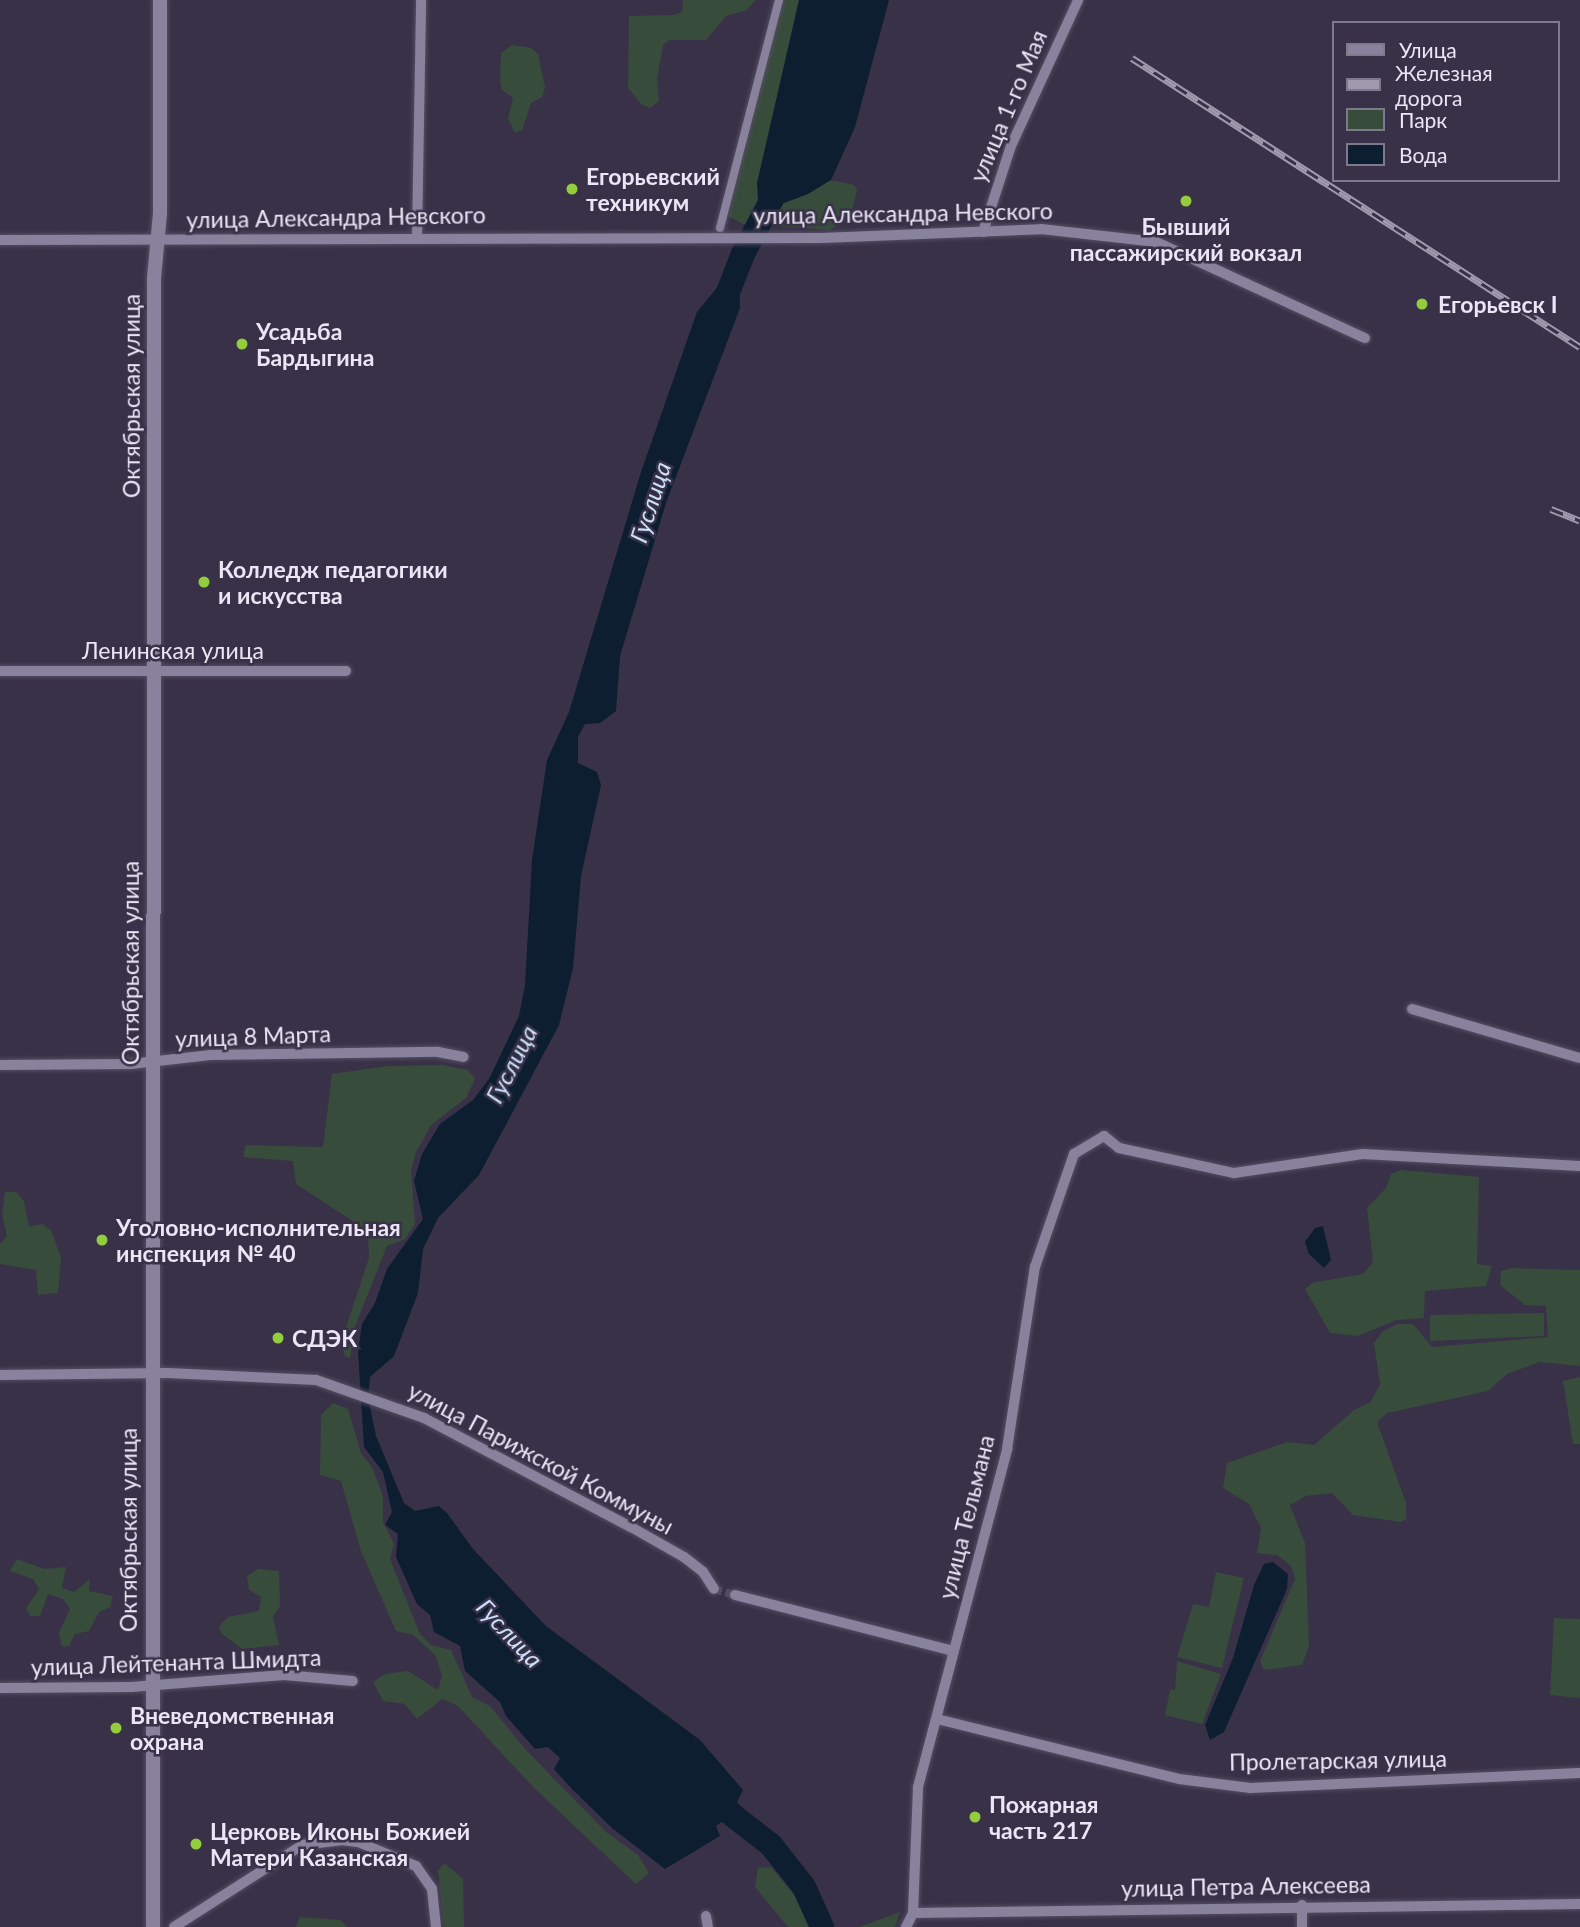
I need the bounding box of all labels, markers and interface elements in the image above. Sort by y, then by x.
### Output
legend [1332,21,1559,182]
street label: улица 1-го Мая [964,26,1052,186]
text: Улица [1399,37,1457,62]
text: Железная дорога [1395,60,1493,110]
text: Парк [1399,107,1447,132]
text: Вода [1399,142,1447,167]
place label: Егорьевский техникум [586,162,720,216]
marker: Егорьевский техникум [564,181,580,197]
marker: Бывший пассажирский вокзал [1178,193,1194,209]
street label: улица Александра Невского [753,197,1053,229]
street label: улица Александра Невского [186,201,486,233]
place label: Бывший пассажирский вокзал [1070,212,1302,266]
place label: Егорьевск I [1438,290,1558,318]
street label: Октябрьская улица [117,294,145,498]
marker: Егорьевск I [1412,294,1432,314]
place label: Усадьба Бардыгина [256,317,374,371]
marker: Усадьба Бардыгина [234,336,250,352]
water label: Гуслица [623,458,677,546]
place label: Колледж педагогики и искусства [218,555,448,609]
marker: Колледж педагогики и искусства [196,574,212,590]
street label: Ленинская улица [82,636,264,664]
street label: Октябрьская улица [116,861,144,1065]
street label: улица 8 Марта [175,1019,331,1053]
water label: Гуслица [479,1020,543,1108]
place label: Уголовно-исполнительная инспекция № 40 [116,1213,401,1267]
marker: Уголовно-исполнительная инспекция № 40 [94,1232,110,1248]
place label: СДЭК [292,1324,357,1352]
marker: СДЭК [270,1330,286,1346]
street label: улица Парижской Коммуны [404,1376,678,1540]
street label: Октябрьская улица [114,1428,142,1632]
street label: улица Тельмана [932,1432,1000,1602]
water label: Гуслица [471,1593,549,1673]
street label: улица Лейтенанта Шмидта [30,1643,322,1681]
place label: Вневедомственная охрана [130,1701,334,1755]
marker: Вневедомственная охрана [108,1720,124,1736]
street label: Пролетарская улица [1229,1744,1447,1776]
place label: Пожарная часть 217 [989,1790,1099,1844]
marker: Пожарная часть 217 [967,1809,983,1825]
place label: Церковь Иконы Божией Матери Казанская [210,1817,470,1871]
marker: Церковь Иконы Божией Матери Казанская [188,1836,204,1852]
street label: улица Петра Алексеева [1121,1870,1371,1902]

